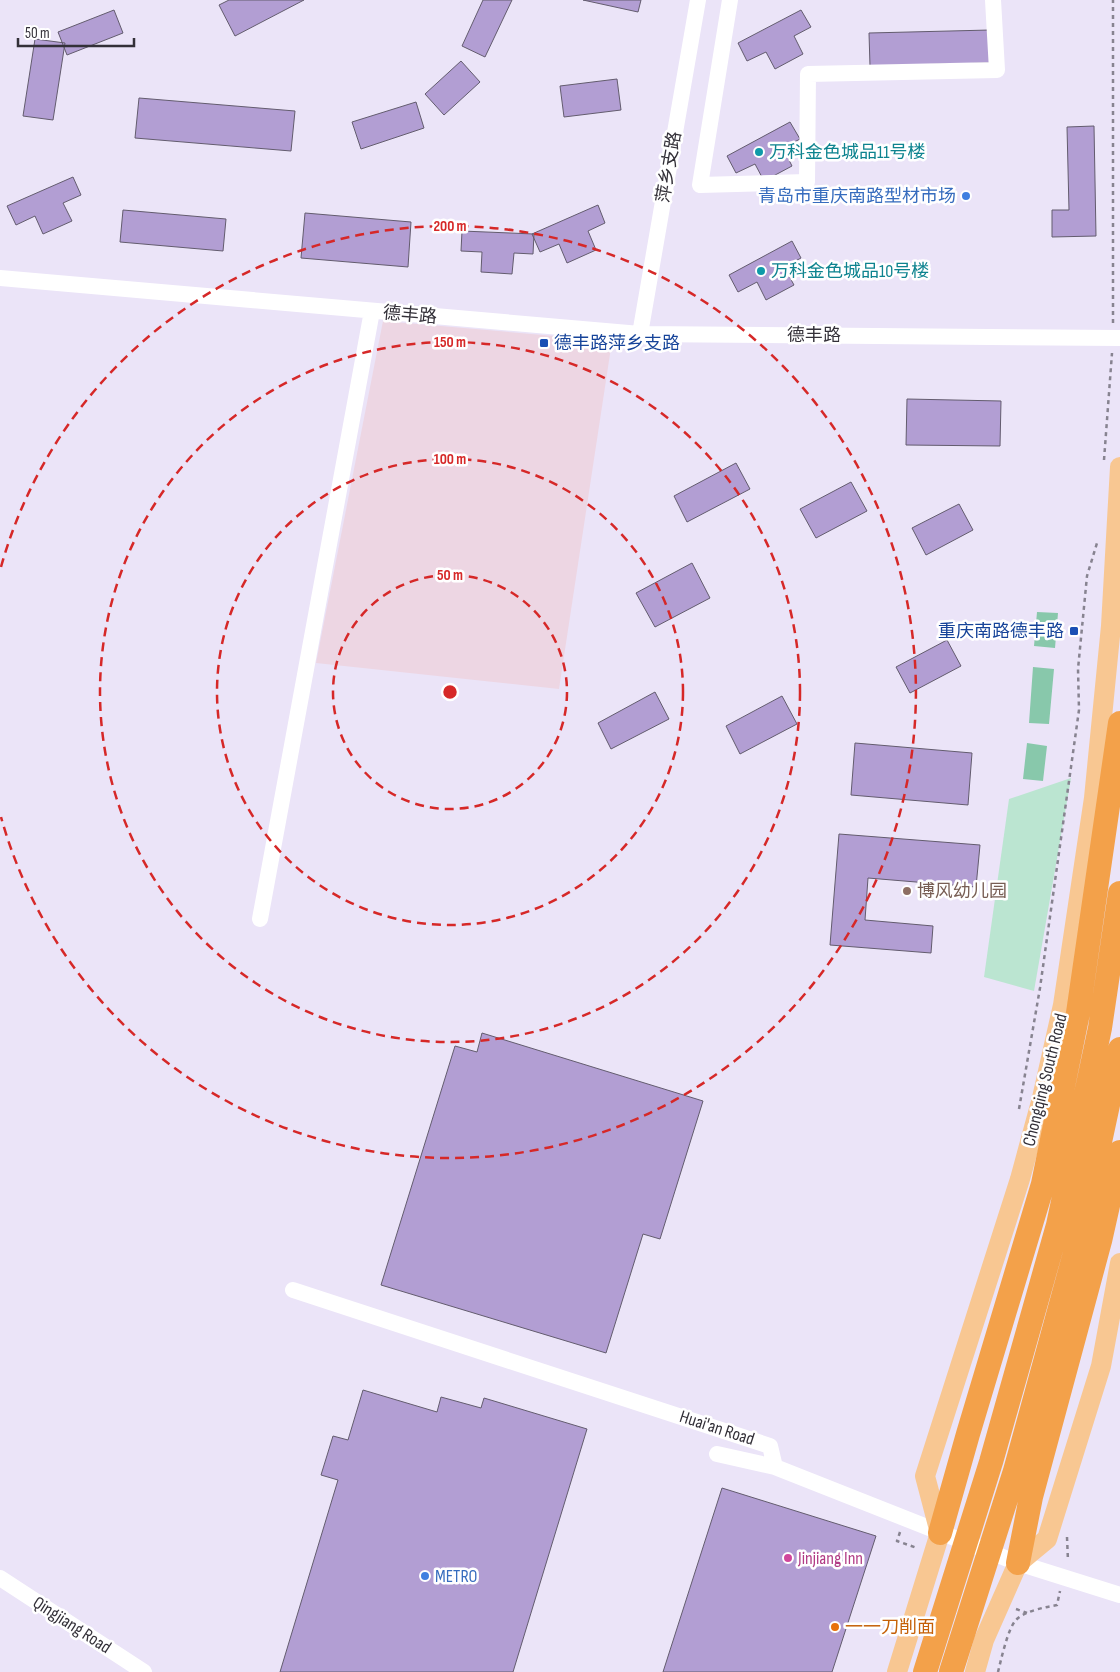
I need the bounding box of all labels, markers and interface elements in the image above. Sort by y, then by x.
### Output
scale bar [18,15,134,47]
text: 50 m [25,24,50,43]
street label: 萍乡支路 [652,130,686,204]
place label: 万科金色城品11号楼 [769,142,926,163]
marker: 万科金色城品11号楼 [753,146,765,158]
place label: 青岛市重庆南路型材市场 [758,186,956,207]
marker: 青岛市重庆南路型材市场 [960,190,972,202]
text: 200 m [433,217,467,236]
place label: 万科金色城品10号楼 [771,261,929,282]
marker: 万科金色城品10号楼 [755,265,767,277]
street label: 德丰路 [382,302,438,328]
street label: 德丰路 [787,325,841,346]
text: 150 m [434,333,466,352]
place label: 德丰路萍乡支路 [554,333,680,354]
marker: 德丰路萍乡支路 [538,337,550,349]
text: 100 m [434,450,466,469]
text: 50 m [437,566,463,585]
place label: 重庆南路德丰路 [938,621,1064,642]
marker: 重庆南路德丰路 [1068,625,1080,637]
centre of rings [441,683,459,701]
place label: 博风幼儿园 [917,881,1007,902]
marker: 博风幼儿园 [901,885,913,897]
street label: Chongqing South Road [1018,1011,1072,1149]
street label: Huai'an Road [677,1406,757,1450]
place label: Jinjiang Inn [797,1548,863,1569]
marker: Jinjiang Inn [782,1552,794,1564]
place label: METRO [435,1566,477,1587]
marker: METRO [419,1570,431,1582]
street label: Qingjiang Road [29,1592,115,1658]
place label: 一一刀削面 [845,1617,935,1638]
marker: 一一刀削面 [829,1621,841,1633]

